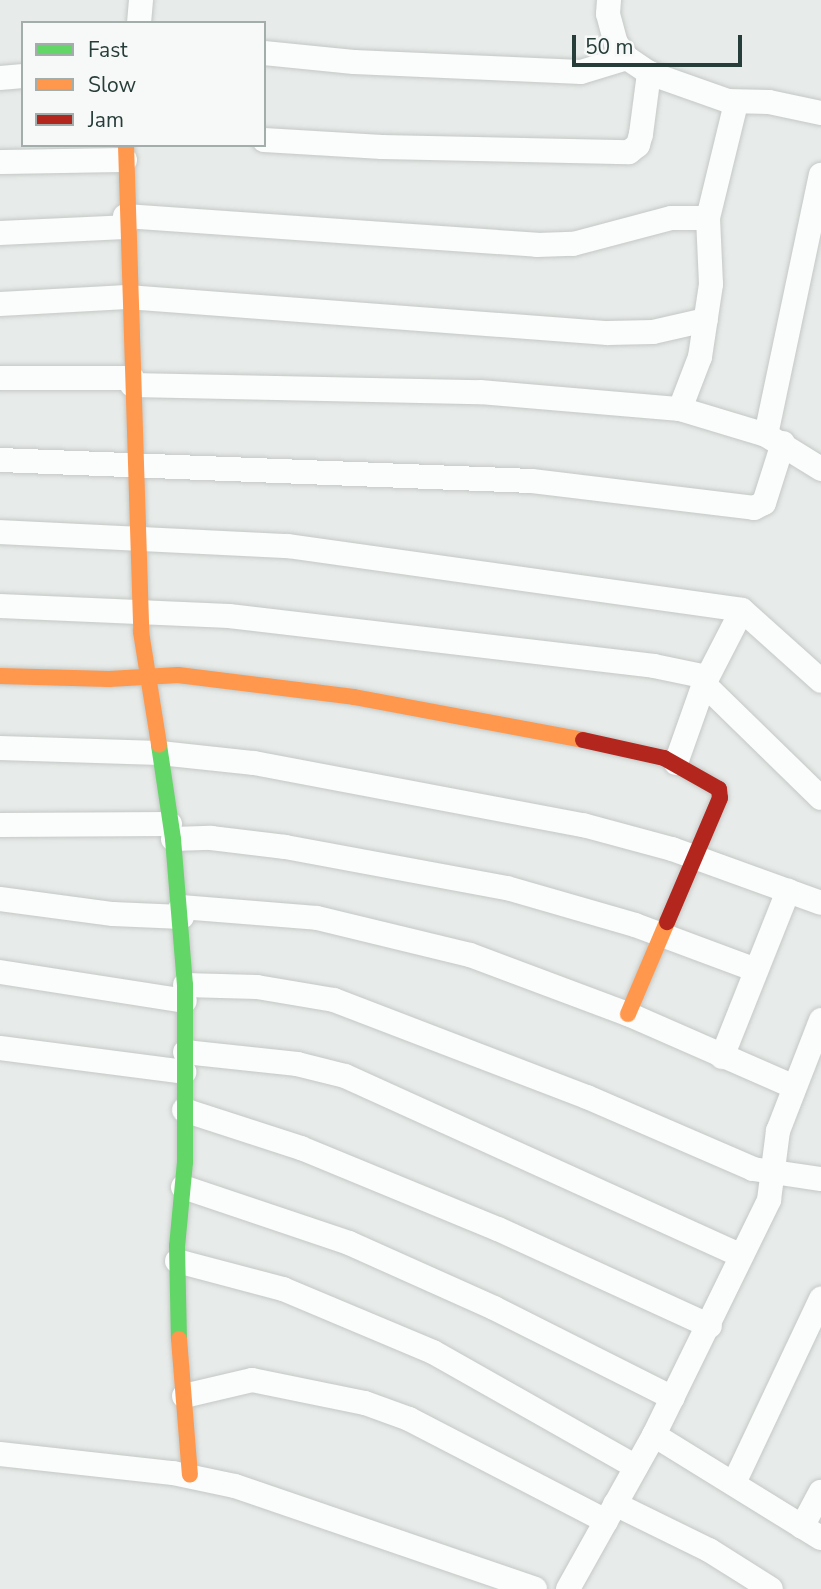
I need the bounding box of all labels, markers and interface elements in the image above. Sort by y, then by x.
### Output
legend [21,21,266,147]
scale bar [576,21,746,65]
text: 50 m [585,33,634,61]
text: Fast [88,36,128,64]
text: Slow [88,71,136,99]
text: Jam [88,106,124,134]

